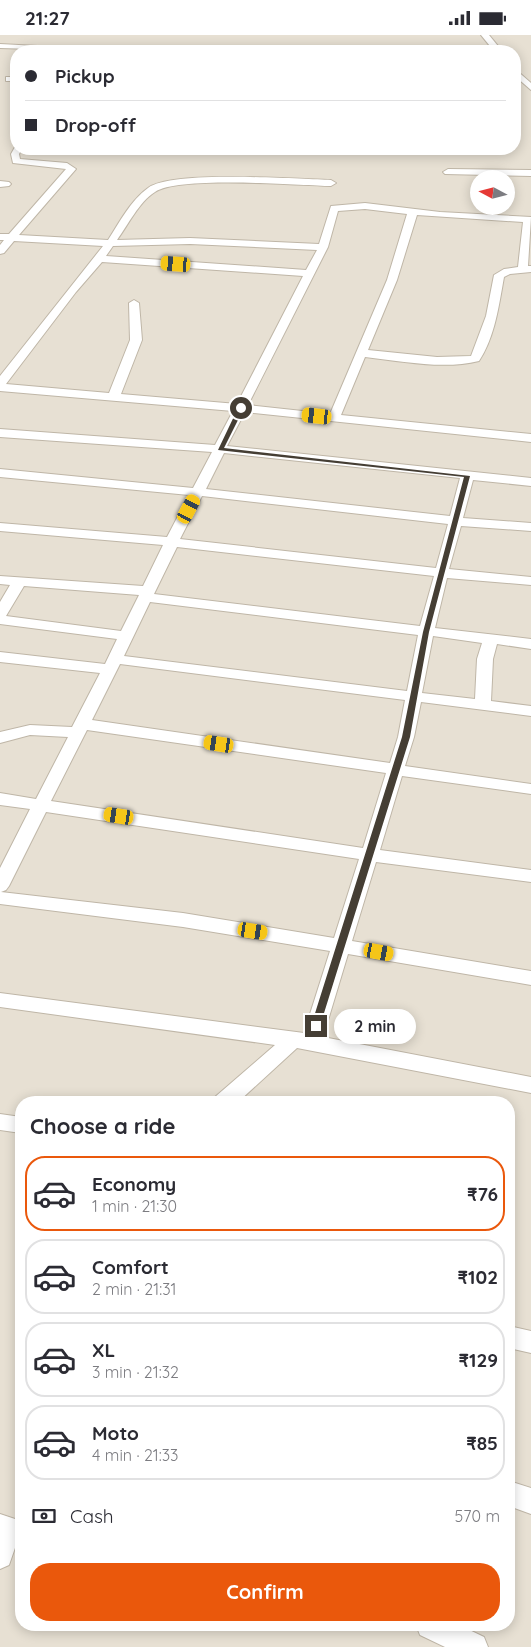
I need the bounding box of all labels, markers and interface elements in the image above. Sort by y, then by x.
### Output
text: 21:27 [25,6,70,30]
text: Pickup [55,64,115,88]
text: Drop-off [55,113,136,137]
north arrow [470,170,515,215]
map controls [470,170,515,215]
car [160,255,191,273]
route start [230,397,252,419]
car [301,407,332,425]
car [175,492,202,526]
car [203,734,234,754]
car [103,806,134,826]
car [237,921,268,941]
car [362,942,395,962]
callout: 2 min [334,1009,416,1043]
route end [305,1015,327,1037]
text: 2 min [354,1016,396,1036]
text: Choose a ride [30,1112,175,1140]
icon: car [32,1171,77,1216]
text: Economy [92,1172,176,1196]
text: ₹76 [467,1182,498,1206]
text: 1 min · 21:30 [92,1196,177,1216]
icon: car [32,1254,77,1299]
text: Comfort [92,1255,169,1279]
text: ₹102 [458,1265,498,1289]
text: 2 min · 21:31 [92,1279,176,1299]
icon: car [32,1337,77,1382]
text: XL [92,1338,115,1362]
text: ₹129 [458,1348,498,1372]
text: 3 min · 21:32 [92,1362,179,1382]
icon: car [32,1420,77,1465]
text: Moto [92,1421,139,1445]
text: ₹85 [466,1431,498,1455]
text: 4 min · 21:33 [92,1445,178,1465]
icon: cash [30,1502,58,1530]
text: Cash [70,1504,114,1528]
text: 570 m [455,1506,500,1526]
button: Confirm [30,1563,500,1621]

